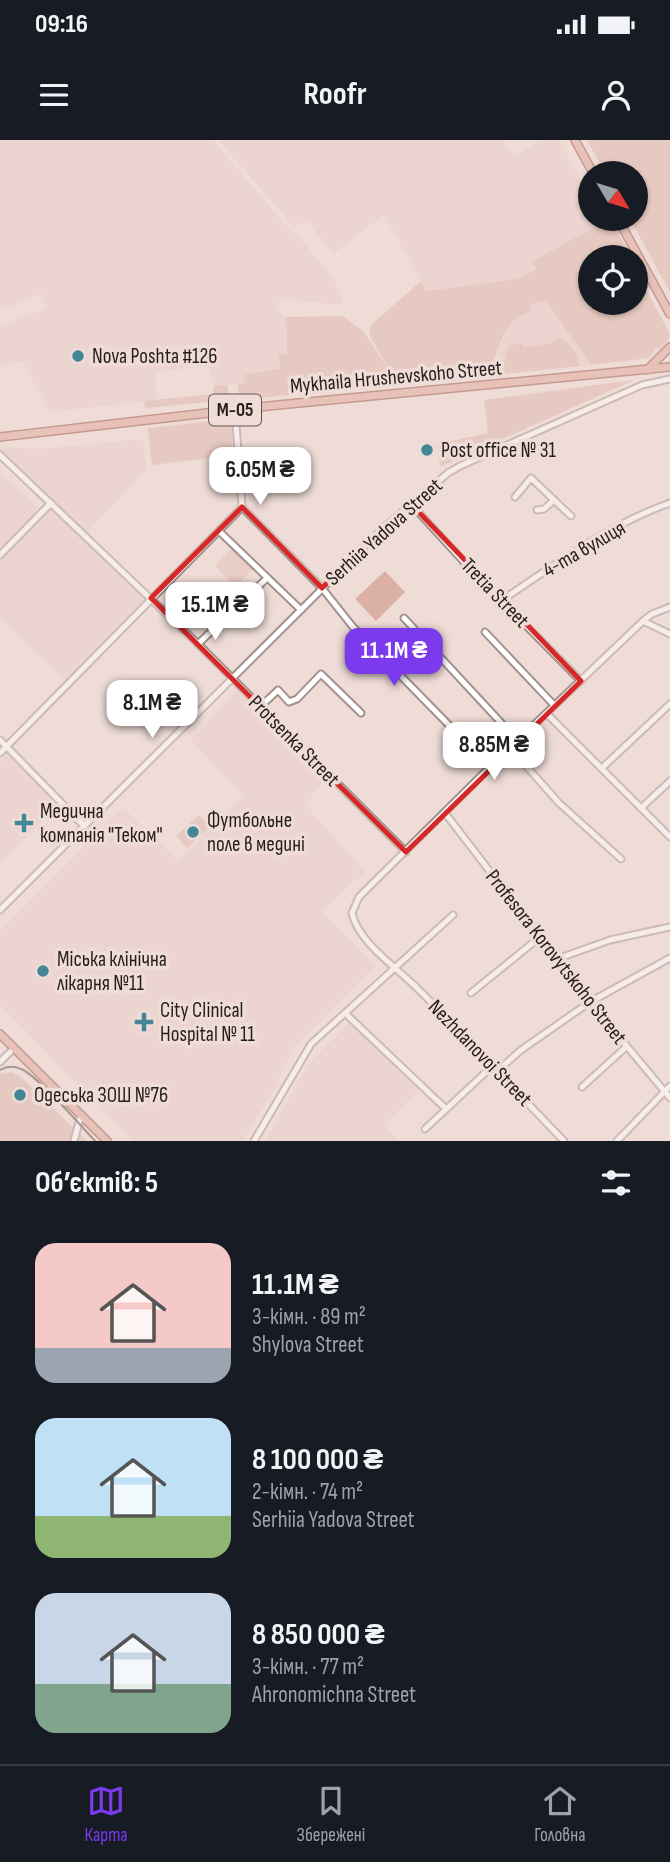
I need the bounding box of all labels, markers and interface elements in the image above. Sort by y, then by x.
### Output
text: 09:16 [35,9,88,40]
text: Roofr [303,75,367,114]
icon: menu [35,76,73,114]
icon: person [597,76,635,114]
north arrow [578,161,648,231]
map controls [578,161,648,315]
button: locate [578,245,648,315]
place label: Nova Poshta #126 [92,344,217,369]
marker: Nova Poshta #126 [70,348,86,364]
street label: Mykhaila Hrushevskoho Street [289,355,503,399]
road number: М-05 [209,394,261,426]
place label: Post office № 31 [441,438,556,463]
marker: Post office № 31 [419,442,435,458]
pin: 6.05M ₴ [195,448,325,507]
text: 6.05M ₴ [225,456,295,484]
street label: Serhiia Yadova Street [320,473,448,591]
street label: 4-та вулиця [538,515,630,583]
street label: Tretia Street [456,553,534,633]
pin: 15.1M ₴ [150,582,280,642]
text: 15.1M ₴ [181,591,249,619]
pin: 11.1M ₴ [329,629,459,688]
text: 11.1M ₴ [361,637,427,665]
pin: 8.1M ₴ [95,680,209,740]
text: 8.1M ₴ [123,689,181,717]
street label: Protsenka Street [243,690,345,792]
pin: 8.85M ₴ [429,722,559,782]
text: 8.85M ₴ [459,731,529,759]
place label: Медична компанія "Теком" [40,799,163,848]
place label: Футбольне поле в медині [207,808,305,857]
marker: Медична компанія "Теком" [14,813,34,833]
marker: Футбольне поле в медині [185,824,201,840]
street label: Profesora Korovytskoho Street [480,865,632,1049]
place label: Міська клінічна лікарня №11 [57,947,167,996]
marker: Міська клінічна лікарня №11 [35,963,51,979]
street label: Nezhdanovoi Street [423,995,537,1111]
place label: City Clinical Hospital № 11 [160,998,256,1047]
marker: City Clinical Hospital № 11 [134,1012,154,1032]
place label: Одеська ЗОШ №76 [34,1083,168,1108]
marker: Одеська ЗОШ №76 [12,1087,28,1103]
icon: filters [597,1164,635,1202]
text: Об’єктів: 5 [35,1165,158,1201]
text: 11.1M ₴ [252,1267,339,1303]
icon: home [91,1271,175,1355]
text: 3-кімн. · 89 m² [252,1303,366,1331]
text: Shylova Street [252,1331,364,1359]
text: 8 100 000 ₴ [252,1442,383,1478]
icon: home [91,1446,175,1530]
text: 2-кімн. · 74 m² [252,1478,363,1506]
text: Serhiia Yadova Street [252,1506,415,1534]
text: 8 850 000 ₴ [252,1617,385,1653]
icon: home [91,1621,175,1705]
text: 3-кімн. · 77 m² [252,1653,364,1681]
text: Ahronomichna Street [252,1681,416,1709]
tab: Карта [84,1782,128,1847]
tab: Збережені [297,1782,365,1847]
tab: Головна [534,1782,586,1847]

